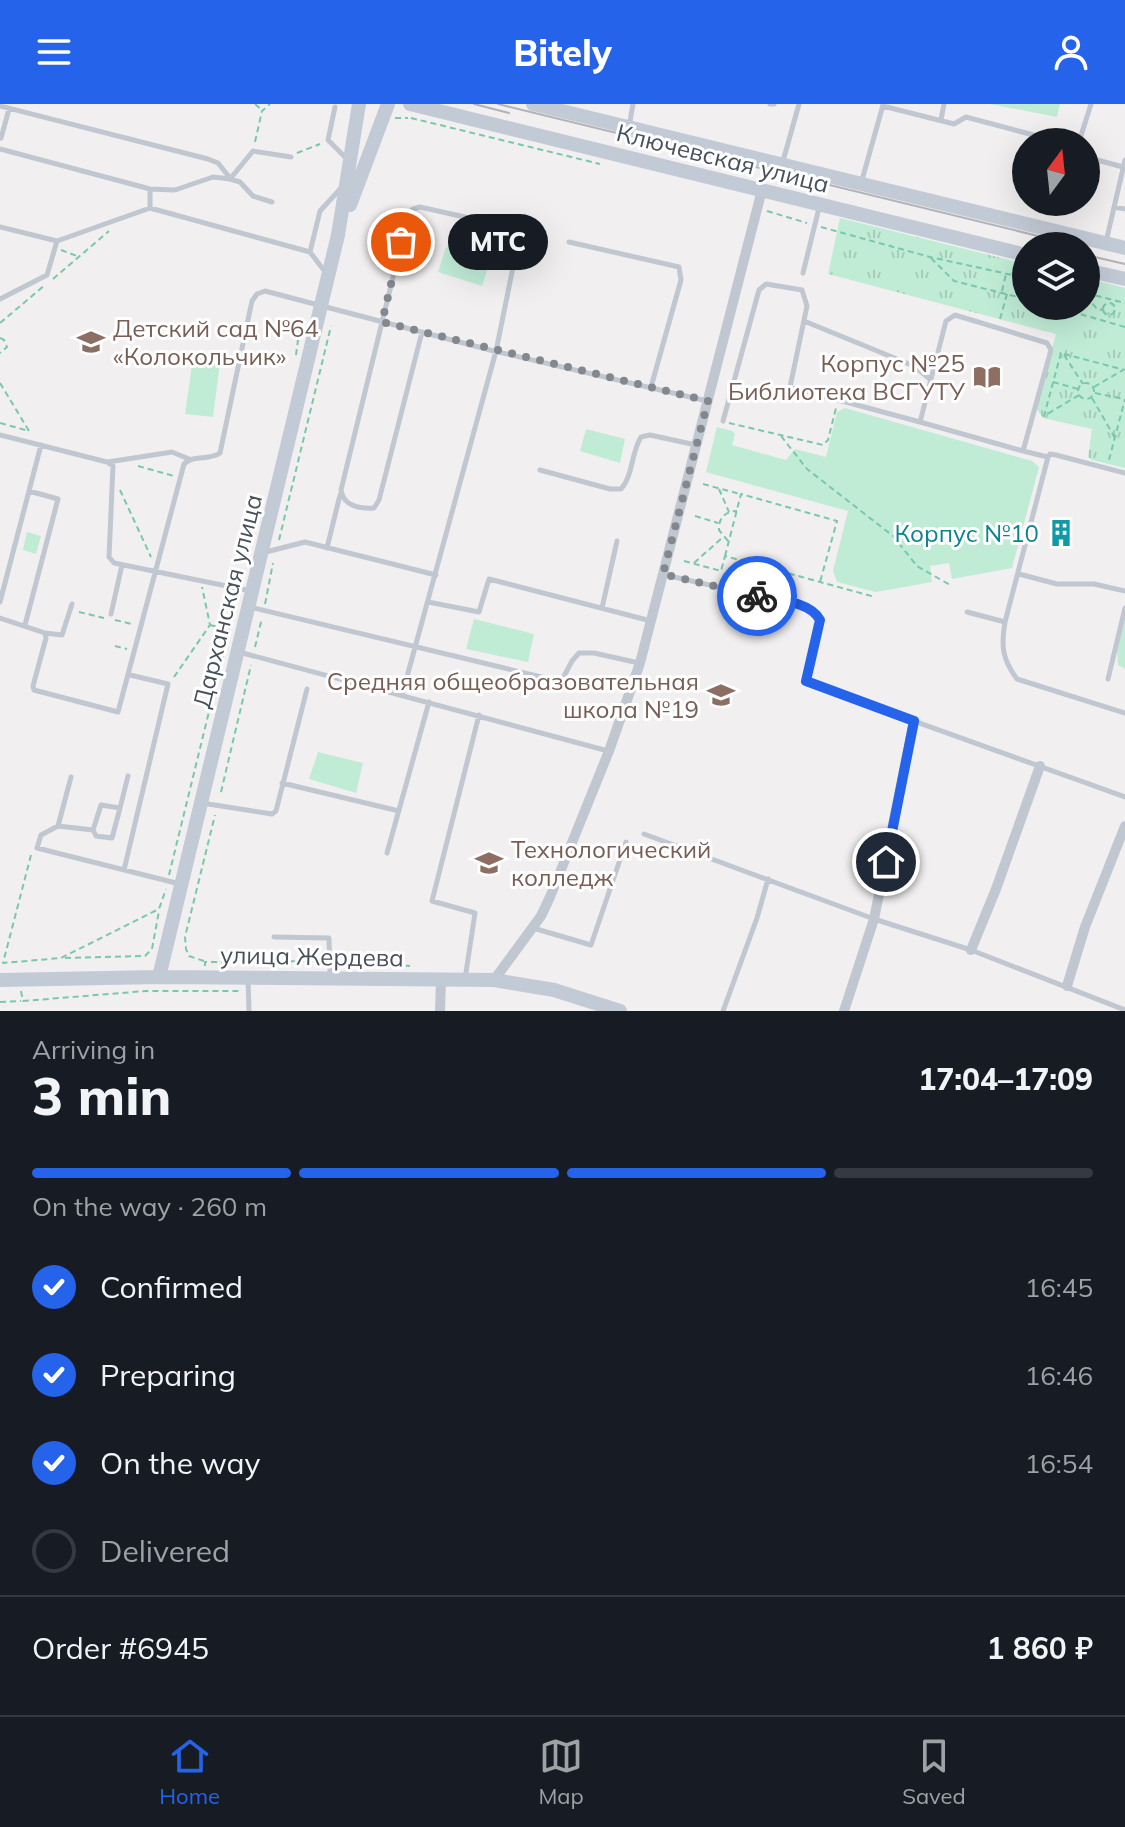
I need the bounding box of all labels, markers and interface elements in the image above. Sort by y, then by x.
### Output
icon: menu [32,30,76,74]
text: Bitely [513,30,612,75]
icon: person [1049,30,1093,74]
street label: Ключевская улица [614,117,832,199]
north arrow [1012,128,1100,216]
map controls [1012,128,1100,320]
pin [367,208,435,276]
callout: МТС [449,214,549,270]
icon: bag [379,220,423,264]
text: МТС [470,225,526,258]
button: layers [1012,232,1100,320]
place label: Детский сад №64 «Колокольчик» [113,313,319,371]
school or university icon: Детский сад №64 «Колокольчик» [76,327,106,357]
place label: Корпус №25 Библиотека ВСГУТУ [728,348,965,406]
library icon: Корпус №25 Библиотека ВСГУТУ [972,362,1002,392]
street label: Дарханская улица [186,491,268,711]
place label: Корпус №10 [894,518,1039,548]
building icon: Корпус №10 [1046,518,1076,548]
courier [717,556,797,636]
icon: bike [735,574,779,618]
place label: Средняя общеобразовательная школа №19 [327,666,699,724]
school or university icon: Средняя общеобразовательная школа №19 [706,680,736,710]
pin [852,828,920,896]
place label: Технологический колледж [511,834,711,892]
icon: home [864,840,908,884]
school or university icon: Технологический колледж [474,848,504,878]
street label: улица Жердева [220,939,404,973]
text: Arriving in [32,1033,155,1066]
text: 17:04–17:09 [918,1060,1093,1098]
text: 3 min [32,1063,171,1128]
text: On the way · 260 m [32,1190,267,1223]
icon: check [32,1265,76,1309]
text: Confirmed [100,1268,243,1306]
text: 16:45 [1025,1271,1093,1304]
icon: check [32,1353,76,1397]
text: Preparing [100,1356,236,1394]
text: 16:46 [1025,1359,1093,1392]
icon: check [32,1441,76,1485]
text: On the way [100,1444,260,1482]
text: 16:54 [1025,1447,1093,1480]
text: Delivered [100,1532,230,1570]
text: Order #6945 [32,1629,209,1667]
text: 1 860 ₽ [987,1629,1093,1667]
tab: Home [159,1734,220,1810]
tab: Map [538,1734,584,1810]
tab: Saved [902,1734,966,1810]

